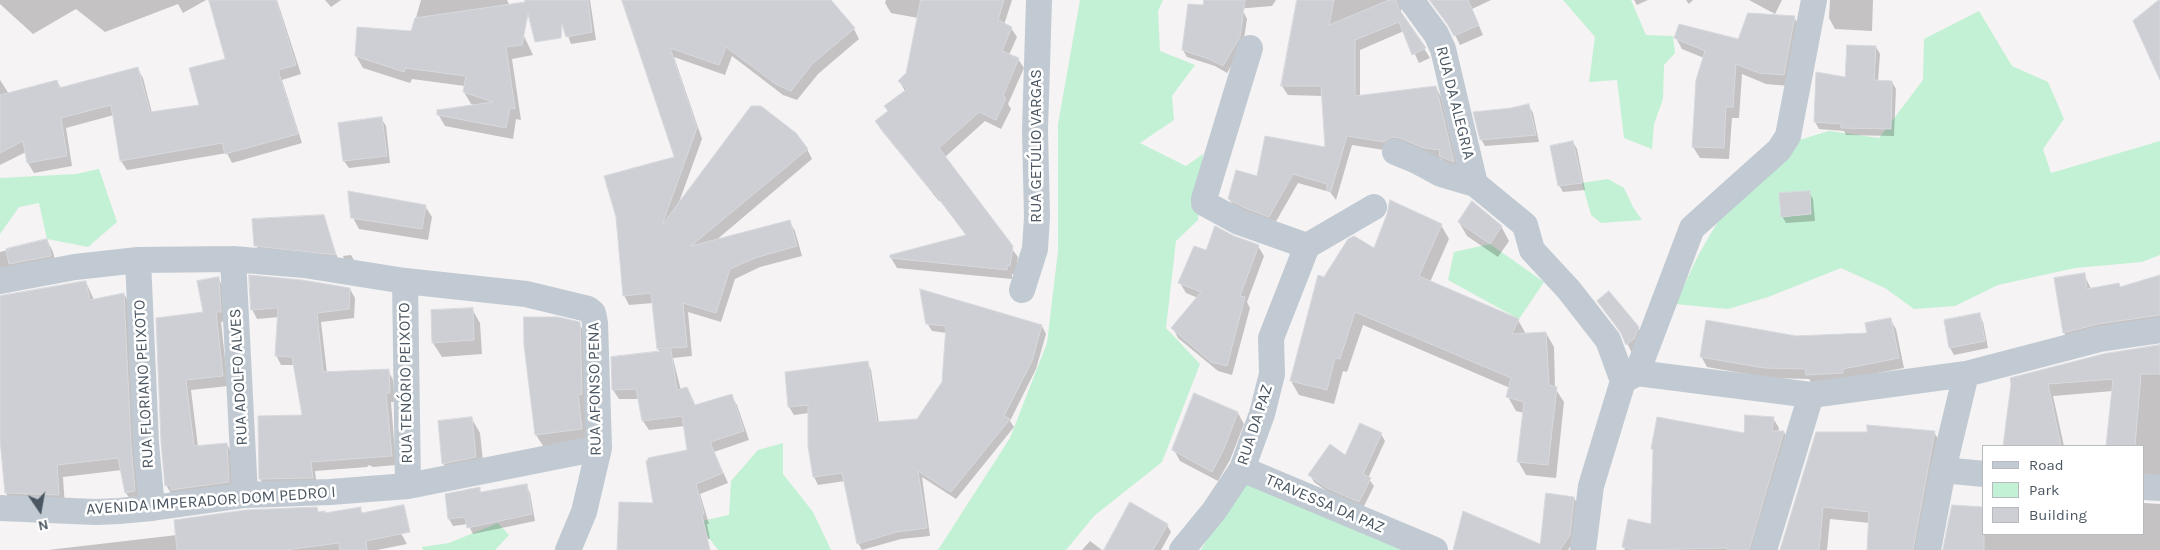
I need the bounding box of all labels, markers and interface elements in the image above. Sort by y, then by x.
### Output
street label: RUA DA ALEGRIA [1432,44,1478,162]
street label: RUA GETÚLIO VARGAS [1026,69,1046,223]
street label: RUA FLORIANO PEIXOTO [130,299,158,469]
street label: RUA TENÓRIO PEIXOTO [395,302,417,464]
street label: RUA ADOLFO ALVES [226,308,252,446]
street label: RUA AFONSO PENA [584,322,606,456]
street label: RUA DA PAZ [1233,382,1277,468]
legend [1982,445,2145,535]
text: Road [2029,456,2064,474]
street label: TRAVESSA DA PAZ [1263,470,1387,538]
text: Park [2029,481,2059,499]
street label: AVENIDA IMPERADOR DOM PEDRO I [86,483,336,519]
north arrow [15,485,65,535]
text: Building [2029,506,2087,524]
text: N [37,516,50,535]

